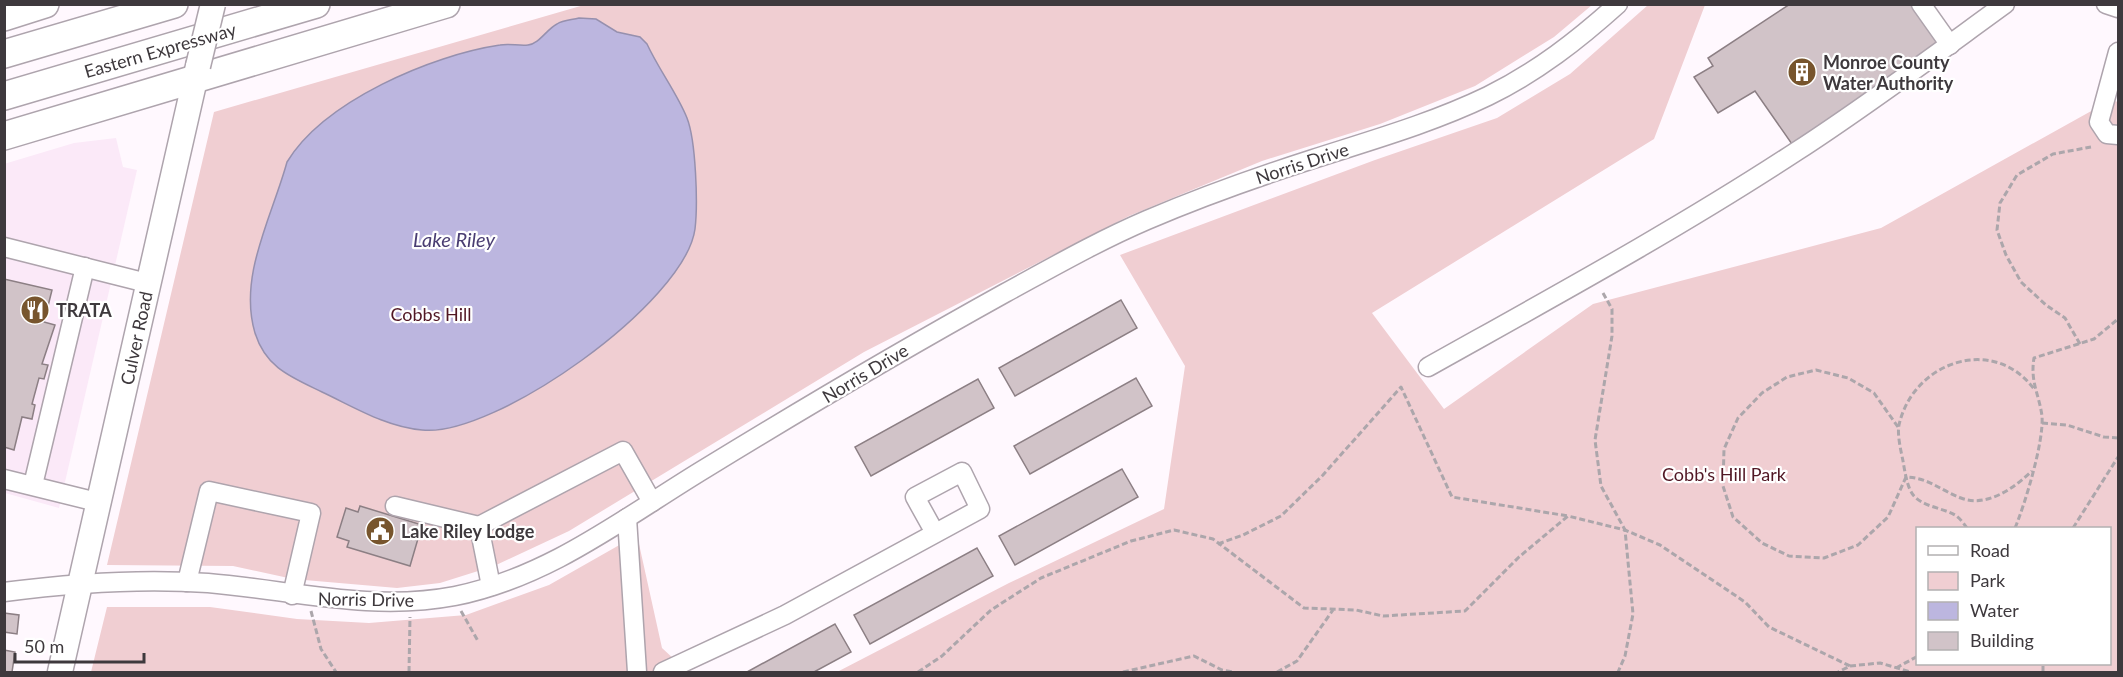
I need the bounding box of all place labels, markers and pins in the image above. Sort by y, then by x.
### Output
place label: Monroe County Water Authority [1823,51,1954,94]
building icon: Monroe County Water Authority [1786,56,1818,88]
restaurant icon: TRATA [19,294,51,326]
place label: TRATA [56,299,112,321]
public building icon: Lake Riley Lodge [364,515,396,547]
place label: Lake Riley Lodge [401,520,535,542]

